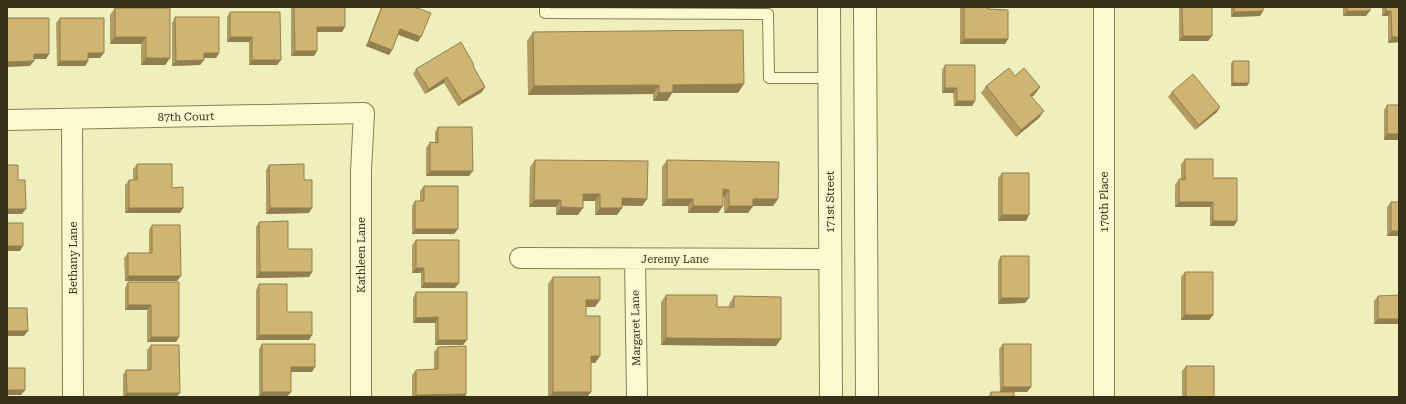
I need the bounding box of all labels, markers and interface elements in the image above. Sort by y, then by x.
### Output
street label: 87th Court [158,110,214,124]
street label: 171st Street [824,171,837,233]
street label: 170th Place [1098,172,1111,232]
street label: Kathleen Lane [355,217,368,293]
street label: Bethany Lane [67,222,80,294]
street label: Jeremy Lane [641,253,709,266]
street label: Margaret Lane [629,290,643,366]

